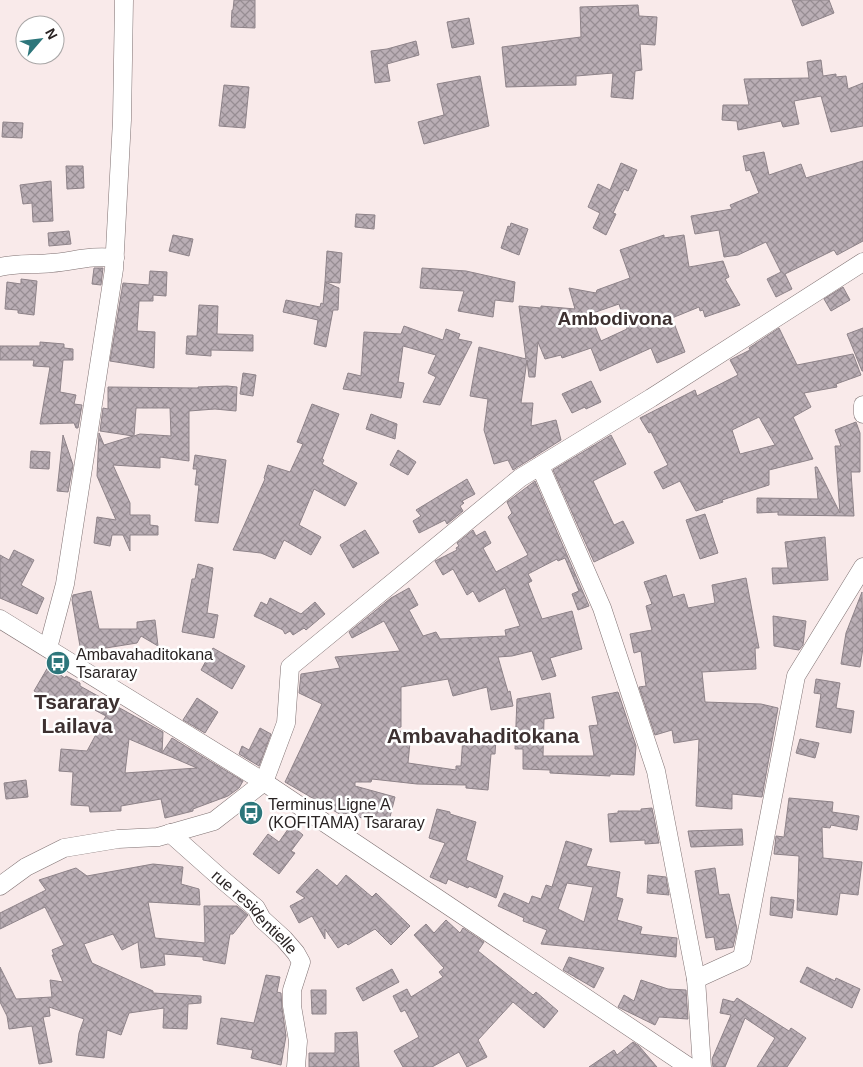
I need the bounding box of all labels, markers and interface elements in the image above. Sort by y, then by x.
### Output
north arrow [15,15,65,65]
text: N [42,26,61,42]
district label: Ambodivona [557,308,673,329]
place label: Ambavahaditokana Tsararay [76,646,213,681]
bus stop icon: Ambavahaditokana Tsararay [45,650,71,676]
district label: Tsararay Lailava [34,690,120,737]
district label: Ambavahaditokana [387,724,580,747]
place label: Terminus Ligne A (KOFITAMA) Tsararay [268,796,425,831]
bus stop icon: Terminus Ligne A (KOFITAMA) Tsararay [238,800,264,826]
street label: rue residentielle [208,867,301,957]

